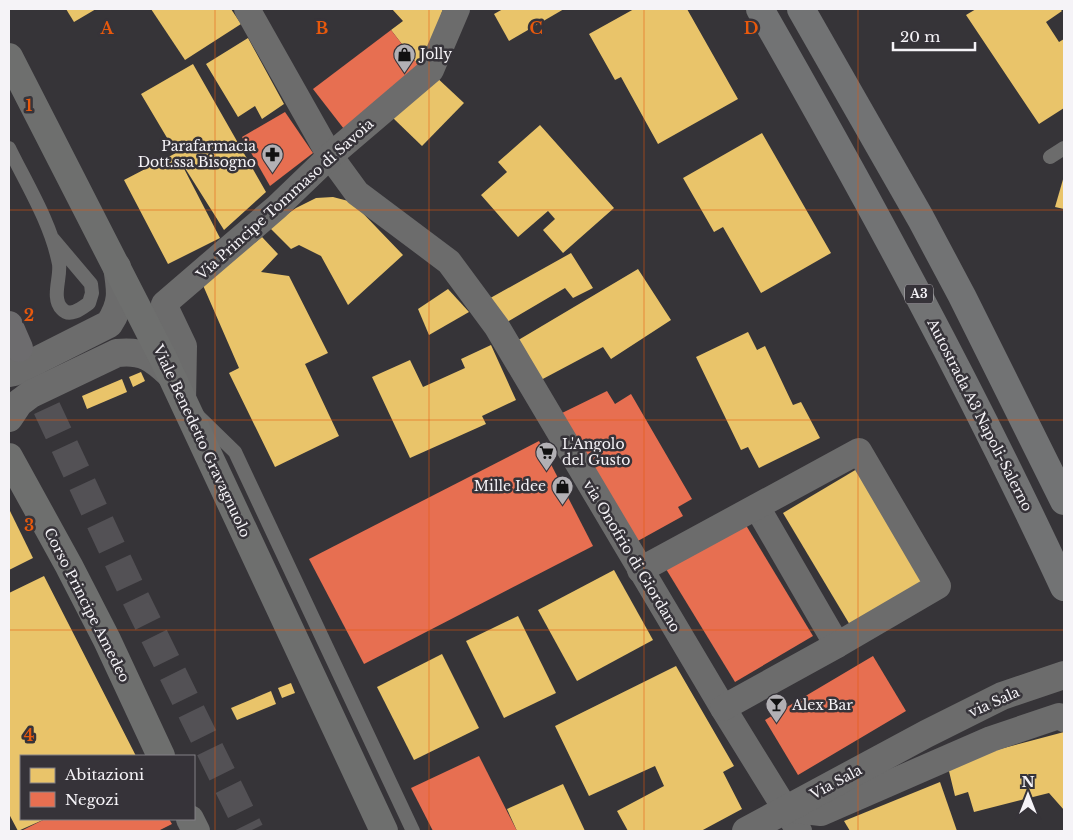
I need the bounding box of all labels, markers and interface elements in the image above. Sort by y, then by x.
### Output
text: A [100,18,115,38]
text: B [316,18,329,38]
text: C [529,18,543,38]
text: D [744,18,758,38]
scale bar [893,20,976,52]
text: 20 m [900,27,940,46]
shop icon: Jolly [392,42,416,73]
place label: Jolly [418,45,452,63]
text: 1 [26,95,33,115]
street label: Via Principe Tommaso di Savoia [192,114,377,284]
place label: Parafarmacia Dott.ssa Bisogno [138,137,256,171]
pharmacy icon: Parafarmacia Dott.ssa Bisogno [260,142,284,173]
road number: A3 [905,284,933,304]
text: 2 [24,305,34,325]
street label: Autostrada A3 Napoli-Salerno [923,315,1037,514]
street label: Viale Benedetto Gravagnuolo [149,341,255,540]
place label: L'Angolo del Gusto [562,435,630,469]
supermarket icon: L'Angolo del Gusto [534,440,558,471]
shop icon: Mille Idee [550,474,574,505]
place label: Mille Idee [474,477,546,495]
street label: via Onofrio di Giordano [579,477,685,635]
text: 3 [24,515,34,535]
street label: Corso Principe Amedeo [40,525,134,685]
street label: via Sala [966,683,1023,721]
bar icon: Alex Bar [764,693,788,724]
place label: Alex Bar [791,696,853,714]
text: 4 [24,725,34,745]
legend [20,755,195,820]
street label: Via Sala [806,761,865,804]
text: Abitazioni [64,765,144,784]
north arrow [1003,770,1053,820]
text: N [1021,773,1035,791]
text: Negozi [65,790,119,809]

